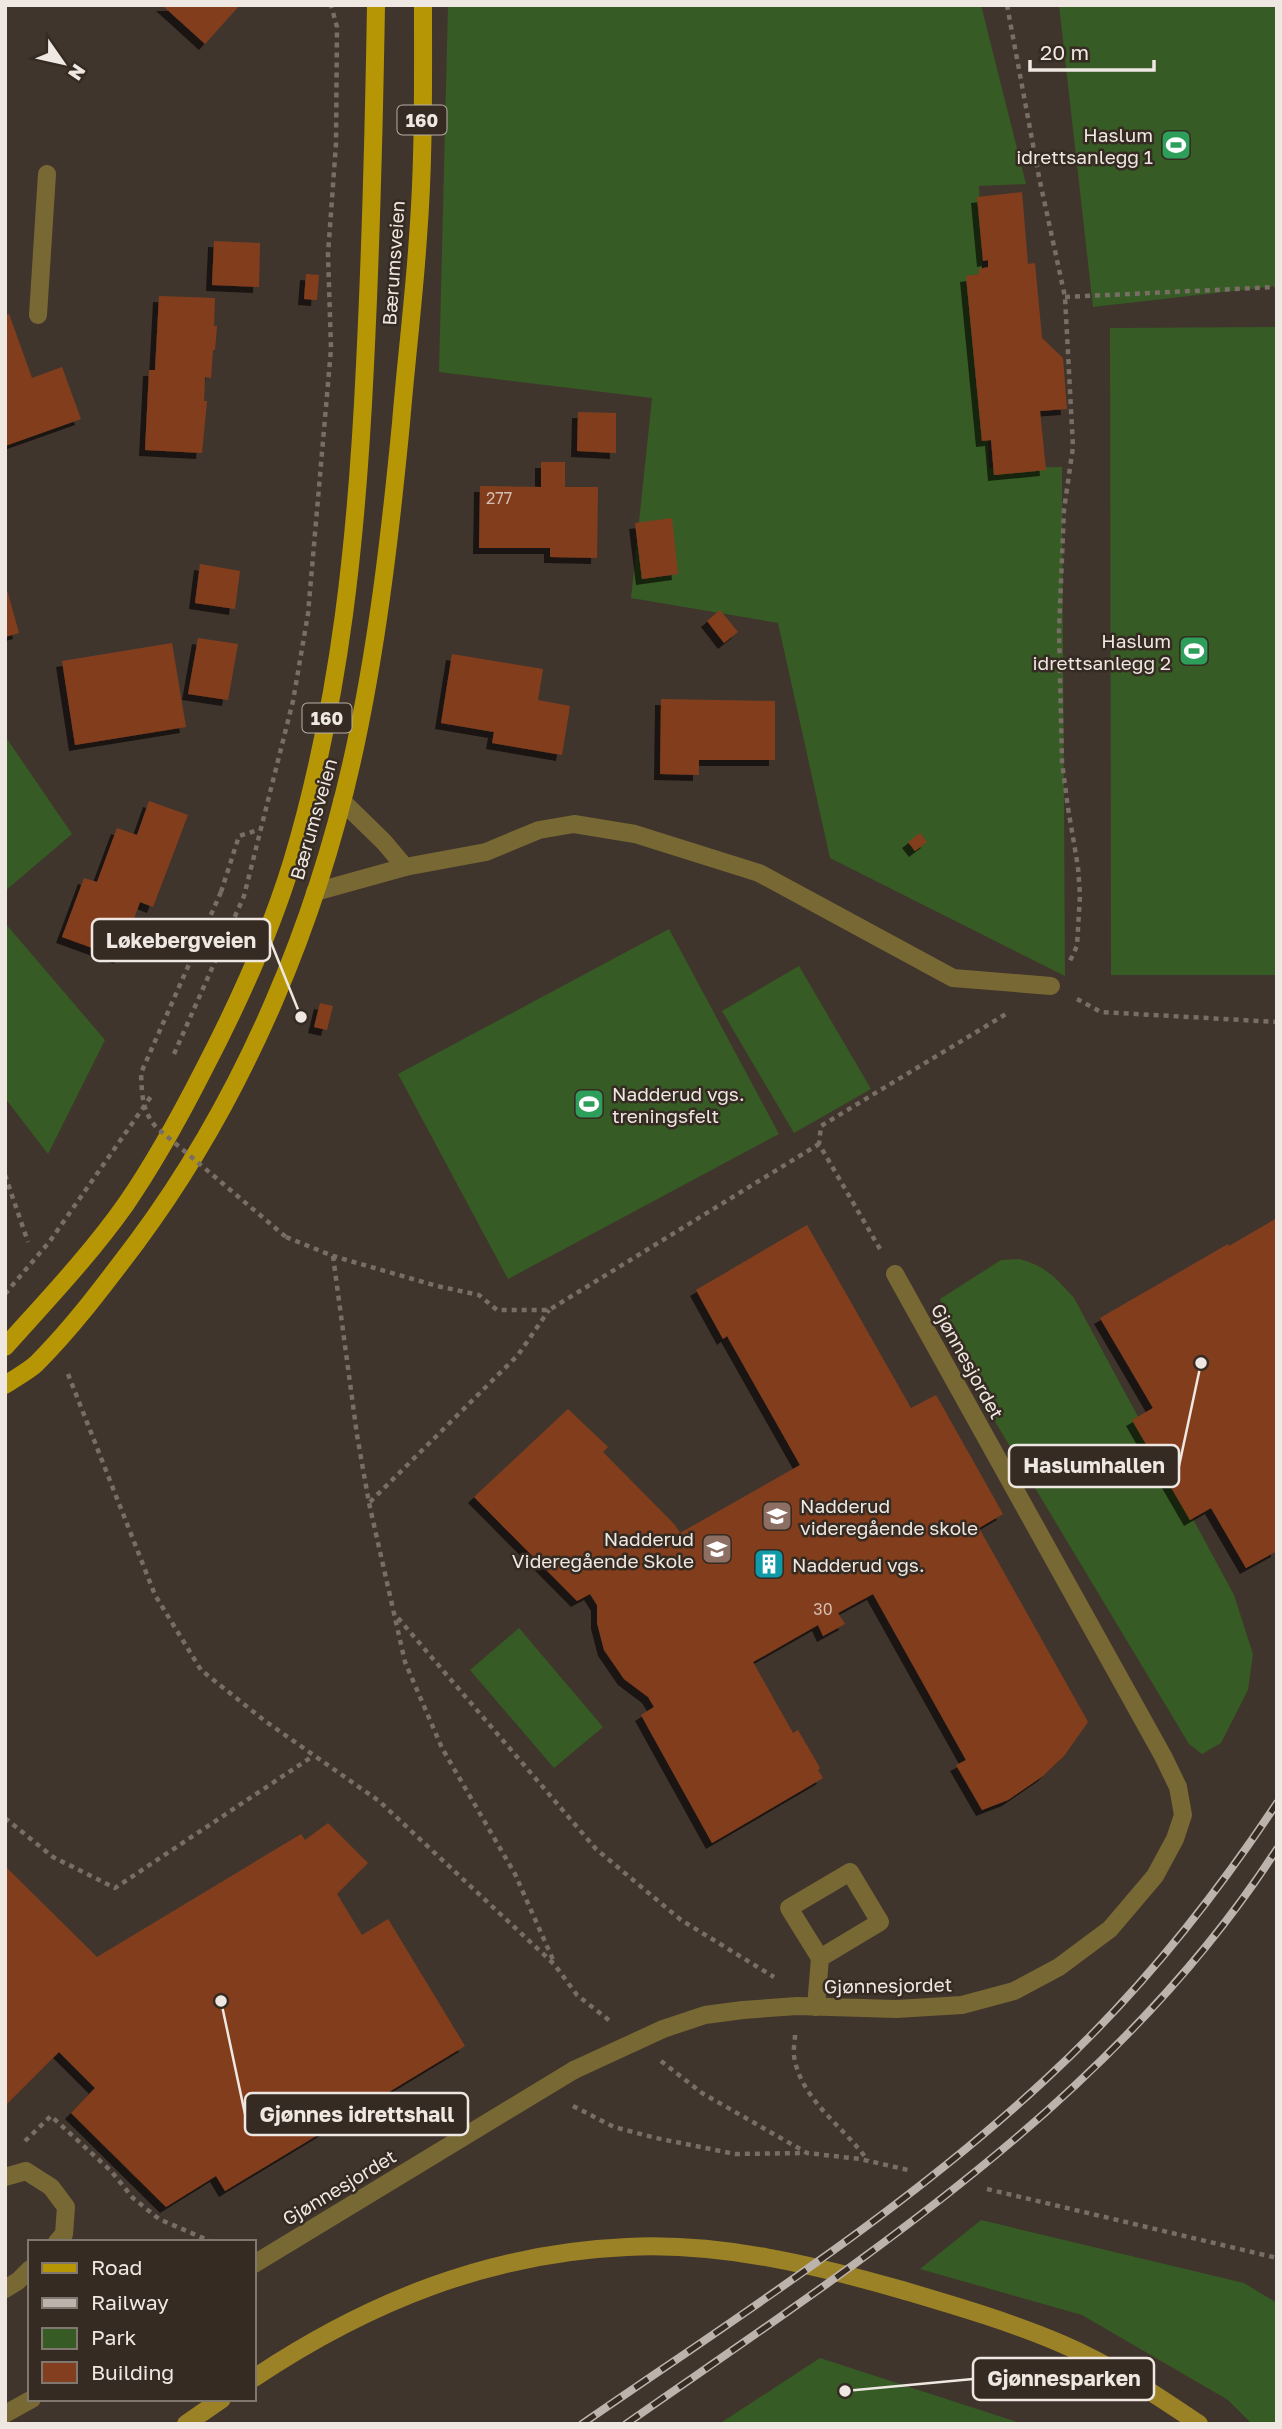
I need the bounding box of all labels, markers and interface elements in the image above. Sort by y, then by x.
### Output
north arrow [28,28,98,98]
scale bar [1030,28,1154,72]
text: 20 m [1040,39,1089,65]
text: N [64,60,91,85]
road number: 160 [398,106,446,134]
place label: Haslum idrettsanlegg 1 [1016,123,1153,168]
sports icon: Haslum idrettsanlegg 1 [1159,128,1193,162]
street label: Bærumsveien [377,200,409,326]
house number: 277 [486,488,512,508]
place label: Haslum idrettsanlegg 2 [1032,629,1171,674]
sports icon: Haslum idrettsanlegg 2 [1177,634,1211,668]
road number: 160 [302,704,352,732]
street label: Bærumsveien [285,756,341,882]
callout: Løkebergveien [92,919,270,961]
text: Løkebergveien [106,927,256,953]
place label: Nadderud vgs. treningsfelt [612,1082,745,1127]
sports icon: Nadderud vgs. treningsfelt [572,1087,606,1121]
street label: Gjønnesjordet [927,1299,1009,1423]
callout: Haslumhallen [1009,1445,1179,1487]
text: Haslumhallen [1023,1452,1165,1478]
place label: Nadderud videregående skole [800,1494,978,1539]
school or university icon: Nadderud videregående skole [760,1499,794,1533]
place label: Nadderud Videregående Skole [512,1527,694,1572]
school or university icon: Nadderud Videregående Skole [700,1532,734,1566]
building icon: Nadderud vgs. [752,1547,786,1581]
place label: Nadderud vgs. [792,1553,925,1576]
house number: 30 [813,1599,833,1619]
street label: Gjønnesjordet [824,1972,952,1998]
callout: Gjønnes idrettshall [245,2093,468,2135]
text: Gjønnes idrettshall [260,2101,454,2127]
street label: Gjønnesjordet [278,2144,400,2230]
legend [28,2240,256,2401]
text: Road [91,2254,142,2280]
text: Railway [91,2289,169,2315]
text: Park [91,2324,137,2350]
callout: Gjønnesparken [973,2358,1154,2400]
text: Building [91,2359,174,2385]
text: Gjønnesparken [987,2365,1141,2391]

